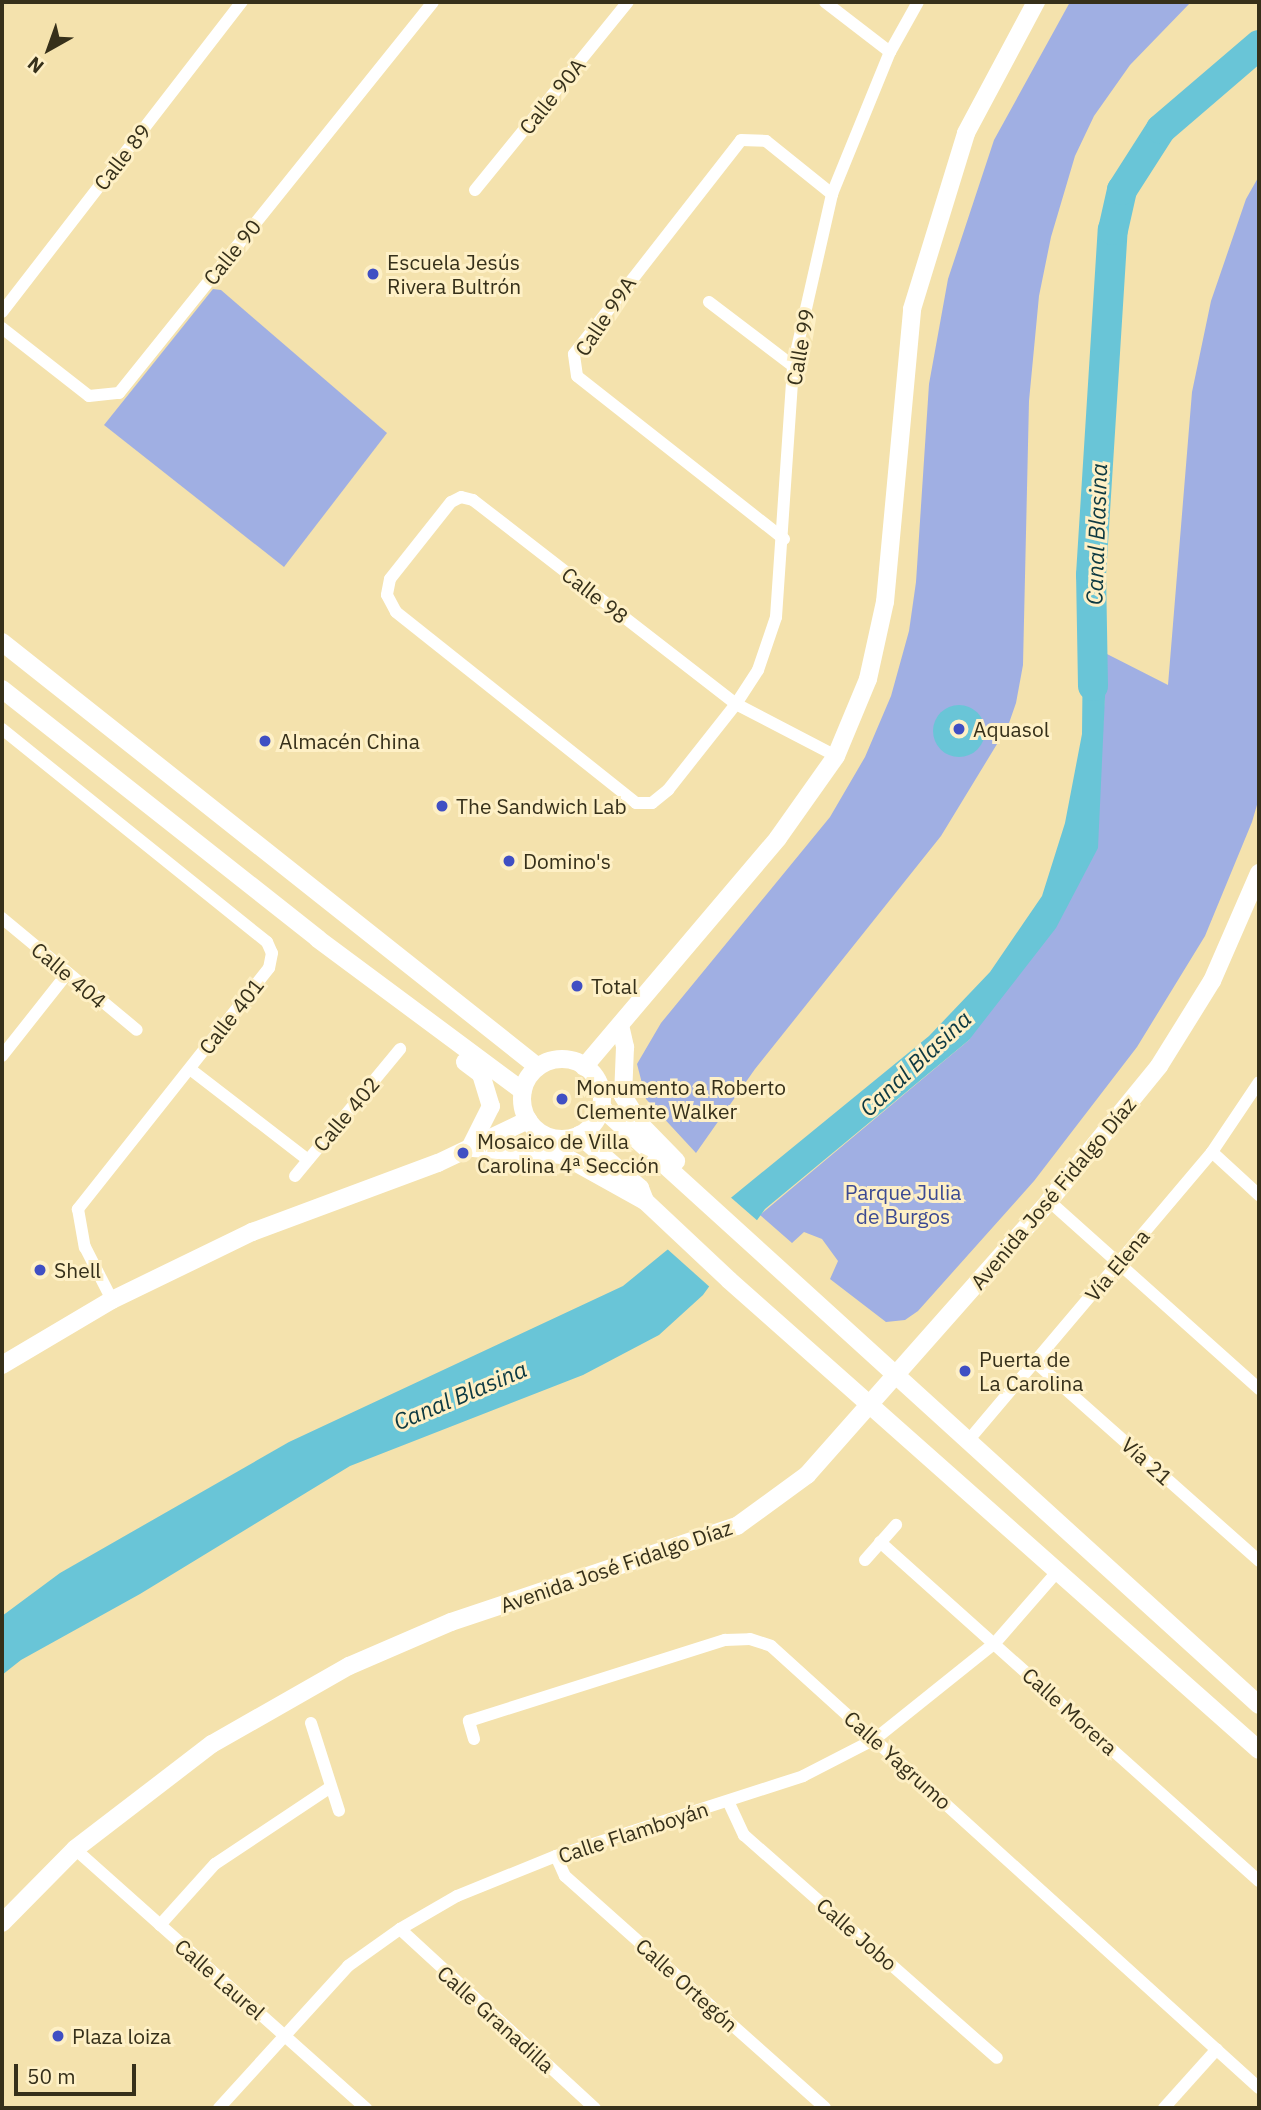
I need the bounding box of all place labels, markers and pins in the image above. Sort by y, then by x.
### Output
place label: Escuela Jesús Rivera Bultrón [387,249,521,299]
marker: Escuela Jesús Rivera Bultrón [365,266,381,282]
place label: Aquasol [973,716,1049,742]
marker: Aquasol [951,721,967,737]
place label: Almacén China [279,728,420,754]
marker: Almacén China [257,733,273,749]
place label: The Sandwich Lab [456,793,627,819]
marker: The Sandwich Lab [434,798,450,814]
place label: Domino's [523,848,611,874]
marker: Domino's [501,853,517,869]
place label: Total [591,973,638,999]
marker: Total [569,978,585,994]
place label: Monumento a Roberto Clemente Walker [576,1074,786,1124]
marker: Monumento a Roberto Clemente Walker [554,1091,570,1107]
place label: Mosaico de Villa Carolina 4ª Sección [477,1128,659,1178]
marker: Mosaico de Villa Carolina 4ª Sección [455,1145,471,1161]
place label: Shell [54,1257,101,1283]
marker: Shell [32,1262,48,1278]
place label: Puerta de La Carolina [979,1346,1083,1396]
marker: Puerta de La Carolina [957,1363,973,1379]
place label: Plaza loiza [72,2023,171,2049]
marker: Plaza loiza [50,2028,66,2044]

